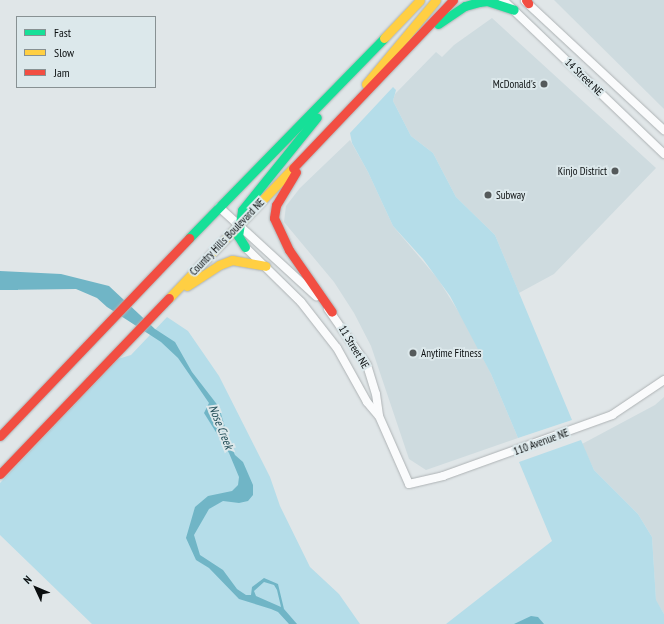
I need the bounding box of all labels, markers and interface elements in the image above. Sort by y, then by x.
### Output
legend [16,16,156,88]
text: Fast [54,25,71,40]
text: Slow [54,45,74,60]
street label: 14 Street NE [562,56,606,98]
text: Jam [54,65,70,80]
place label: McDonald's [493,77,536,91]
marker: McDonald's [539,79,549,89]
place label: Kinjo District [558,164,607,178]
marker: Kinjo District [610,166,620,176]
place label: Subway [496,188,525,202]
marker: Subway [483,190,493,200]
street label: Country Hills Boulevard NE [187,196,267,278]
street label: 11 Street NE [336,323,372,371]
place label: Anytime Fitness [421,346,481,360]
marker: Anytime Fitness [408,348,418,358]
water label: Nose Creek [206,403,236,451]
street label: 110 Avenue NE [512,426,570,458]
north arrow [16,568,56,608]
text: N [20,573,34,587]

